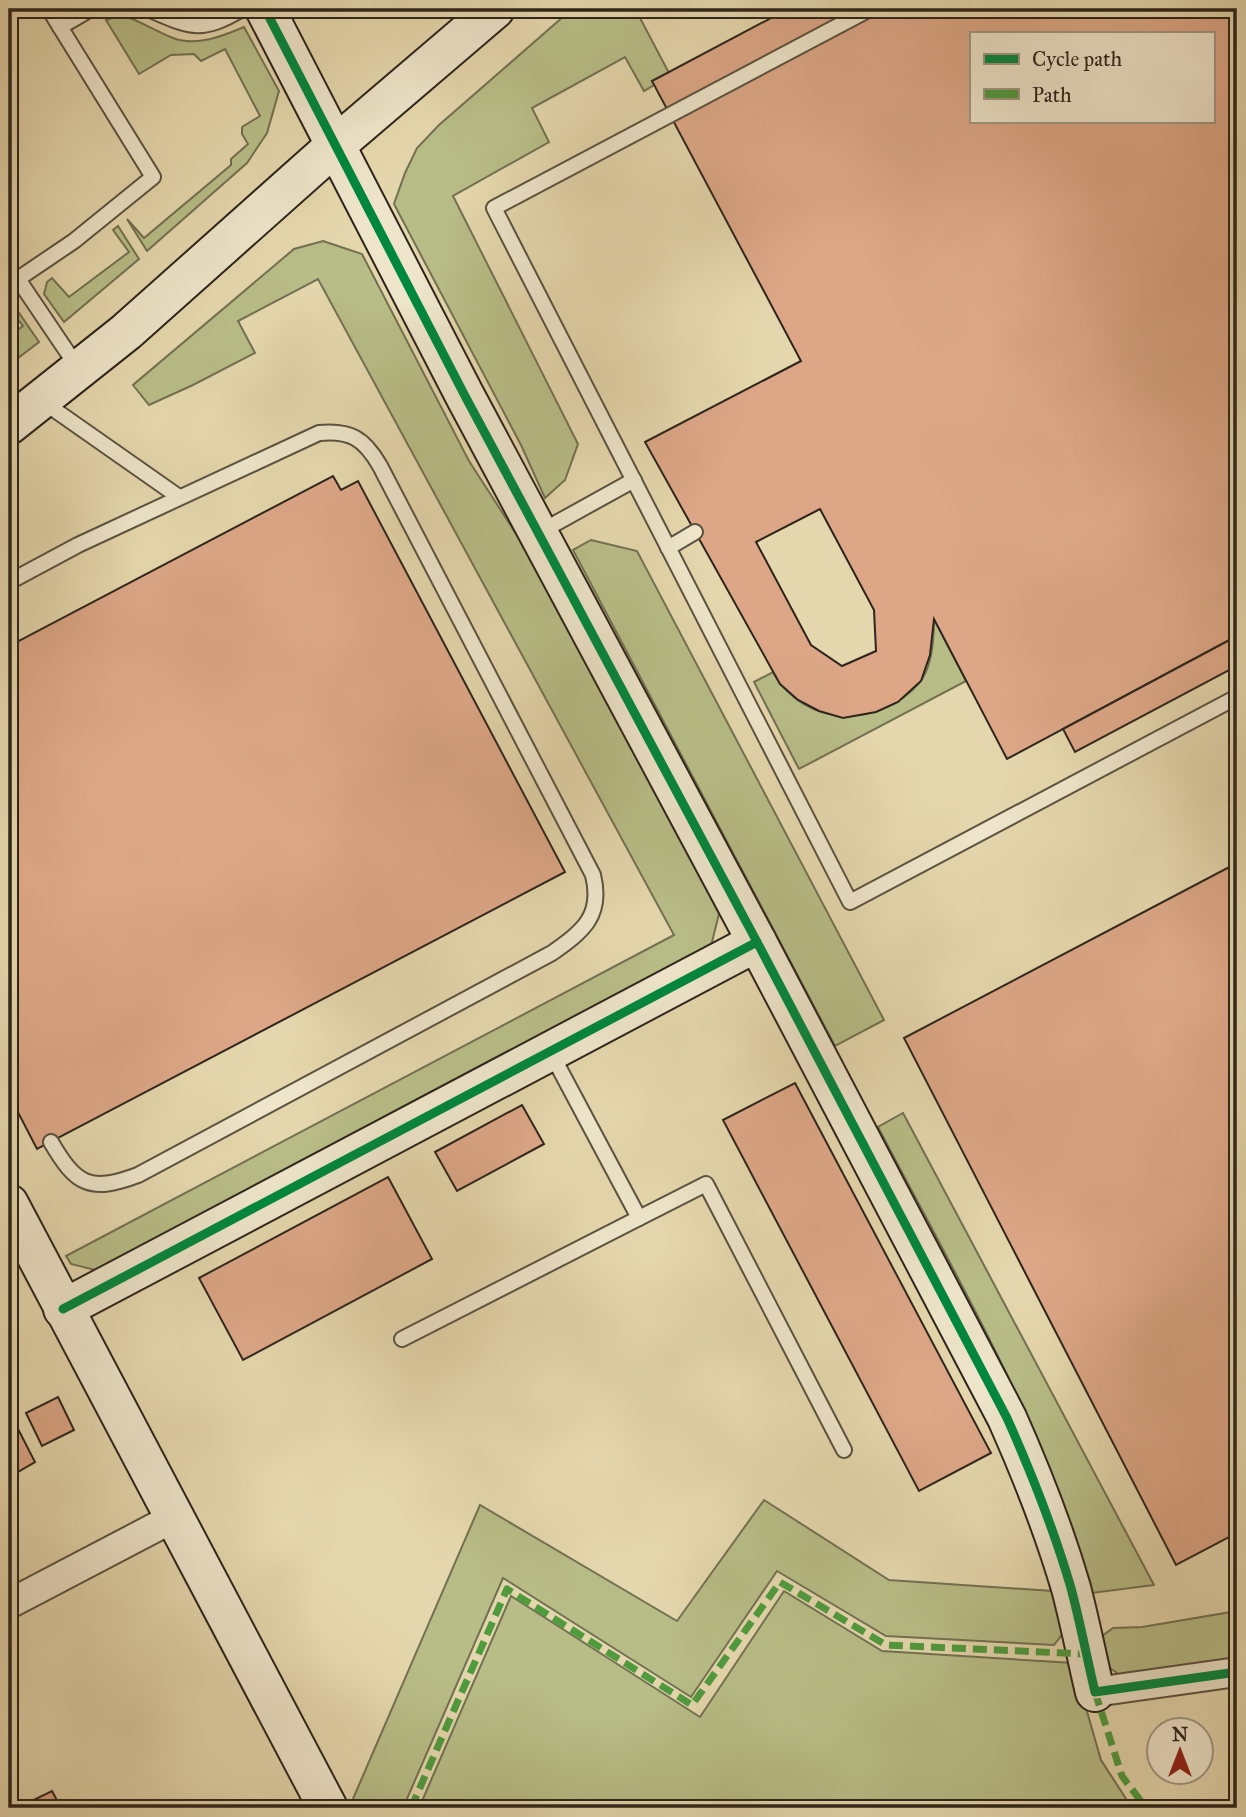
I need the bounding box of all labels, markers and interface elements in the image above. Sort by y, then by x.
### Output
legend [970,32,1214,122]
text: Cycle path [1032,46,1123,72]
text: Path [1032,82,1072,108]
north arrow [1144,1716,1214,1786]
text: N [1172,1723,1188,1746]

